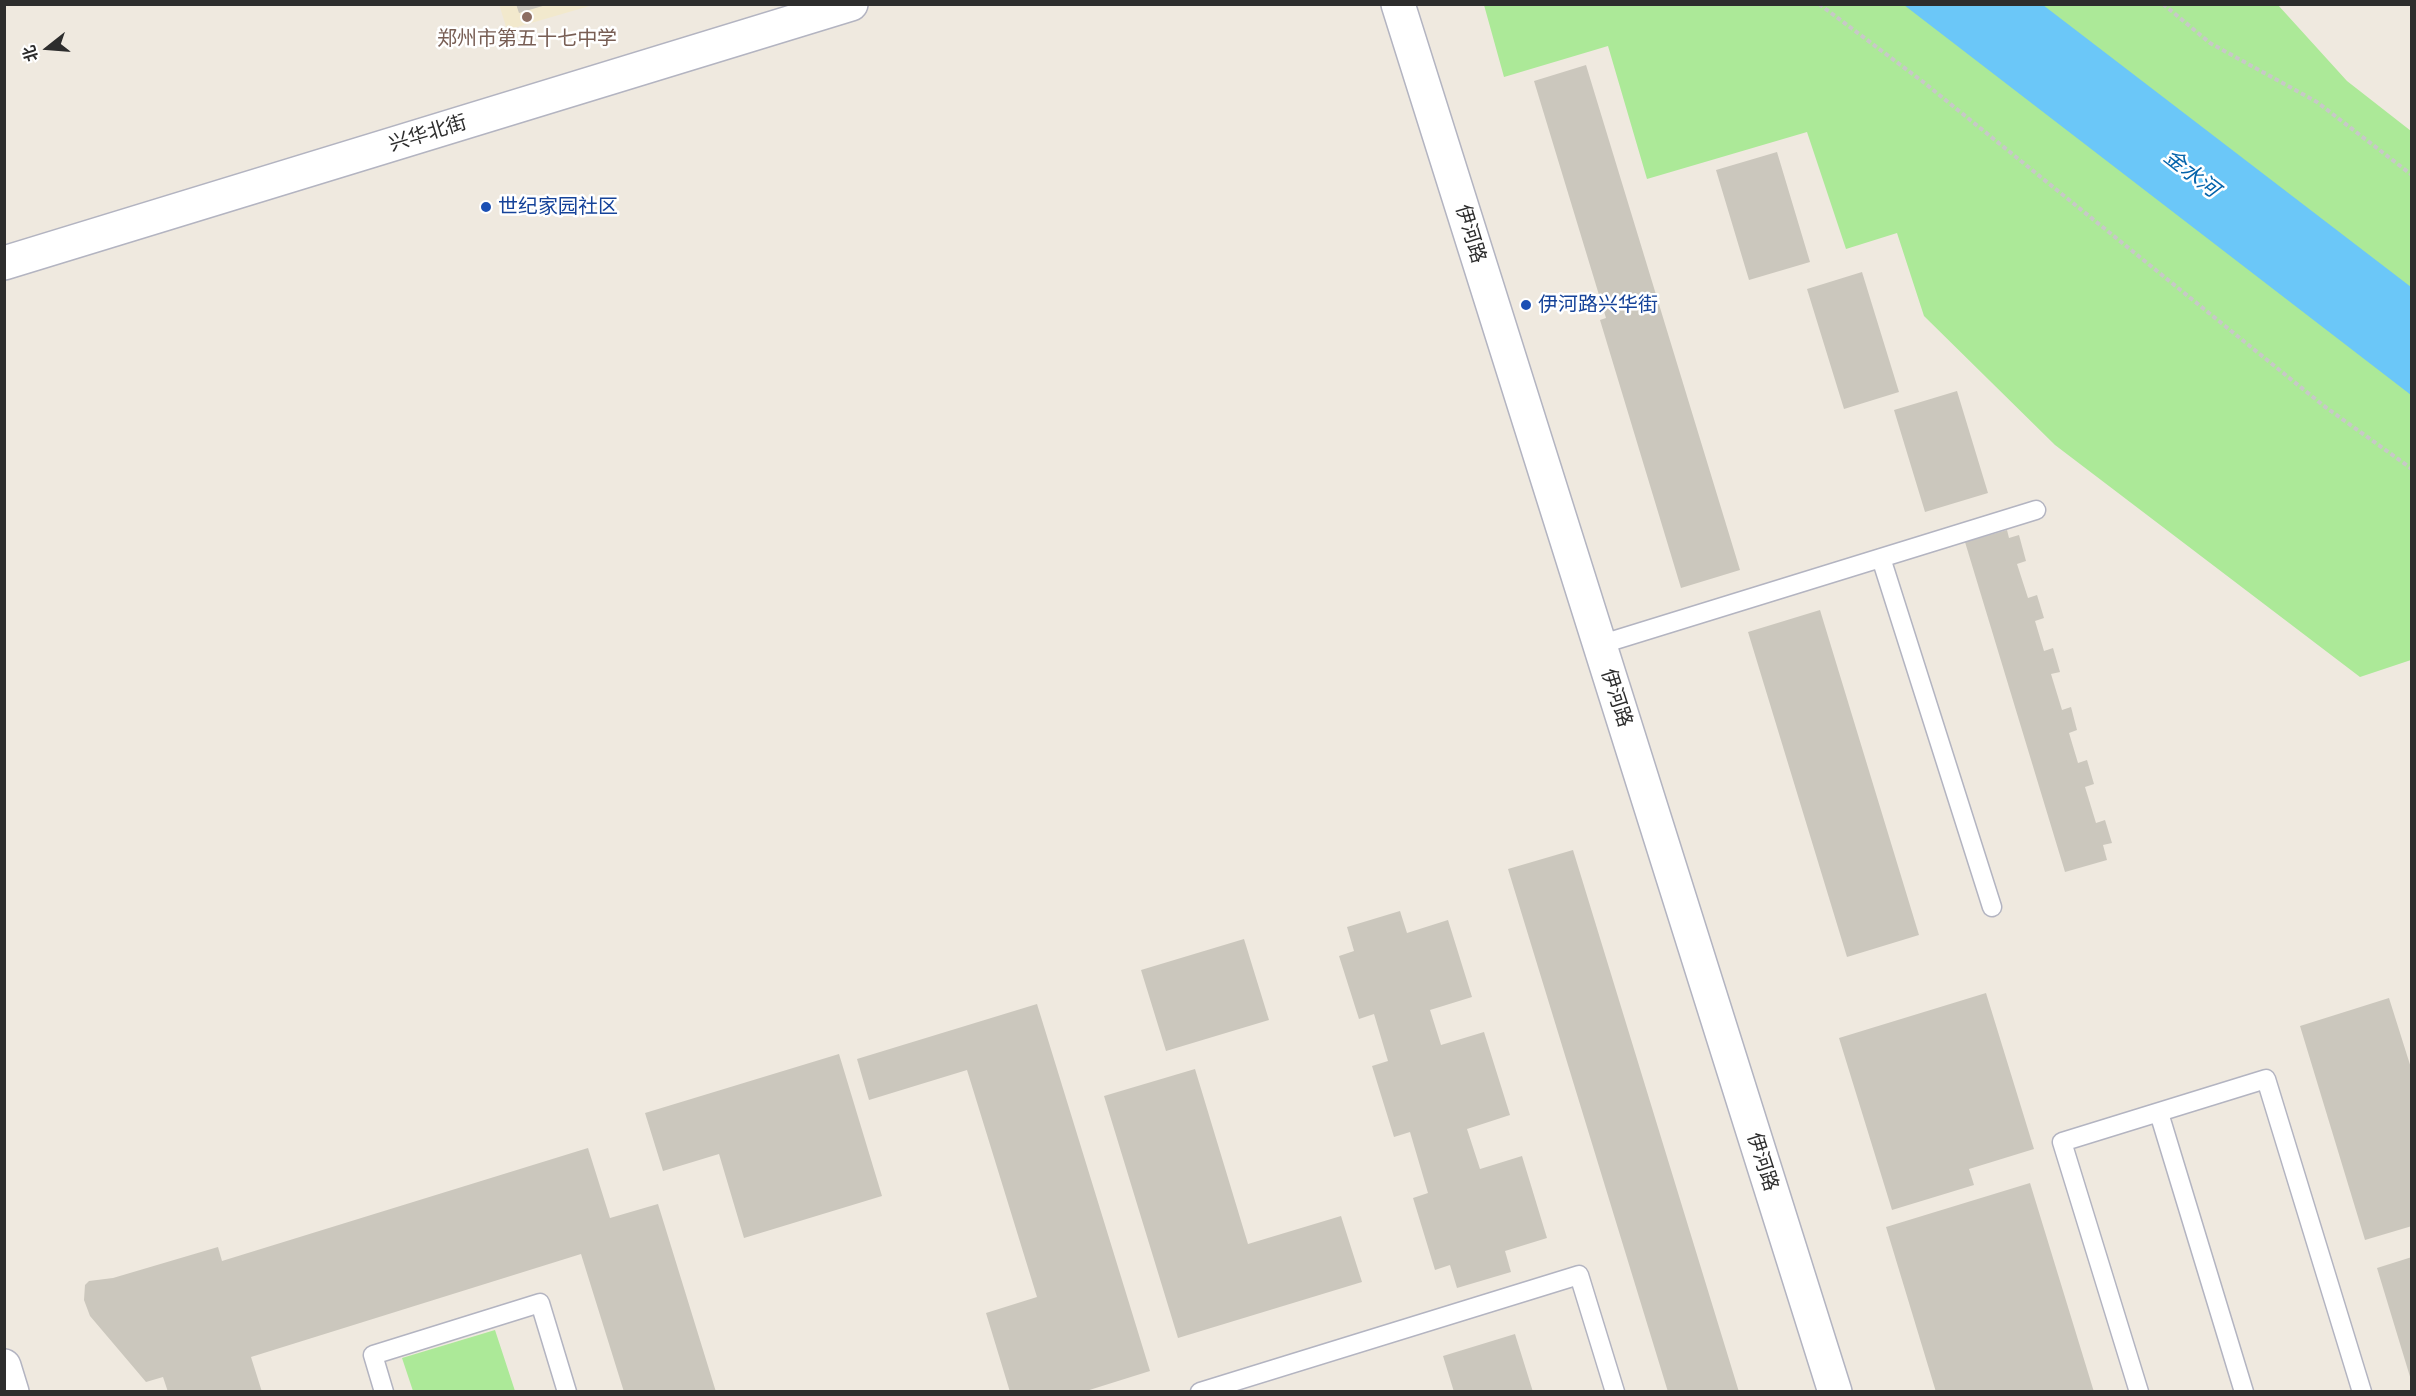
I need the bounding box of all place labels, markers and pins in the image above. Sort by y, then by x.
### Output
marker: 郑州市第五十七中学 [520,10,534,24]
place label: 郑州市第五十七中学 [437,27,617,51]
place label: 世纪家园社区 [498,195,618,219]
marker: 世纪家园社区 [479,200,493,214]
place label: 伊河路兴华街 [1538,293,1658,317]
marker: 伊河路兴华街 [1519,298,1533,312]

